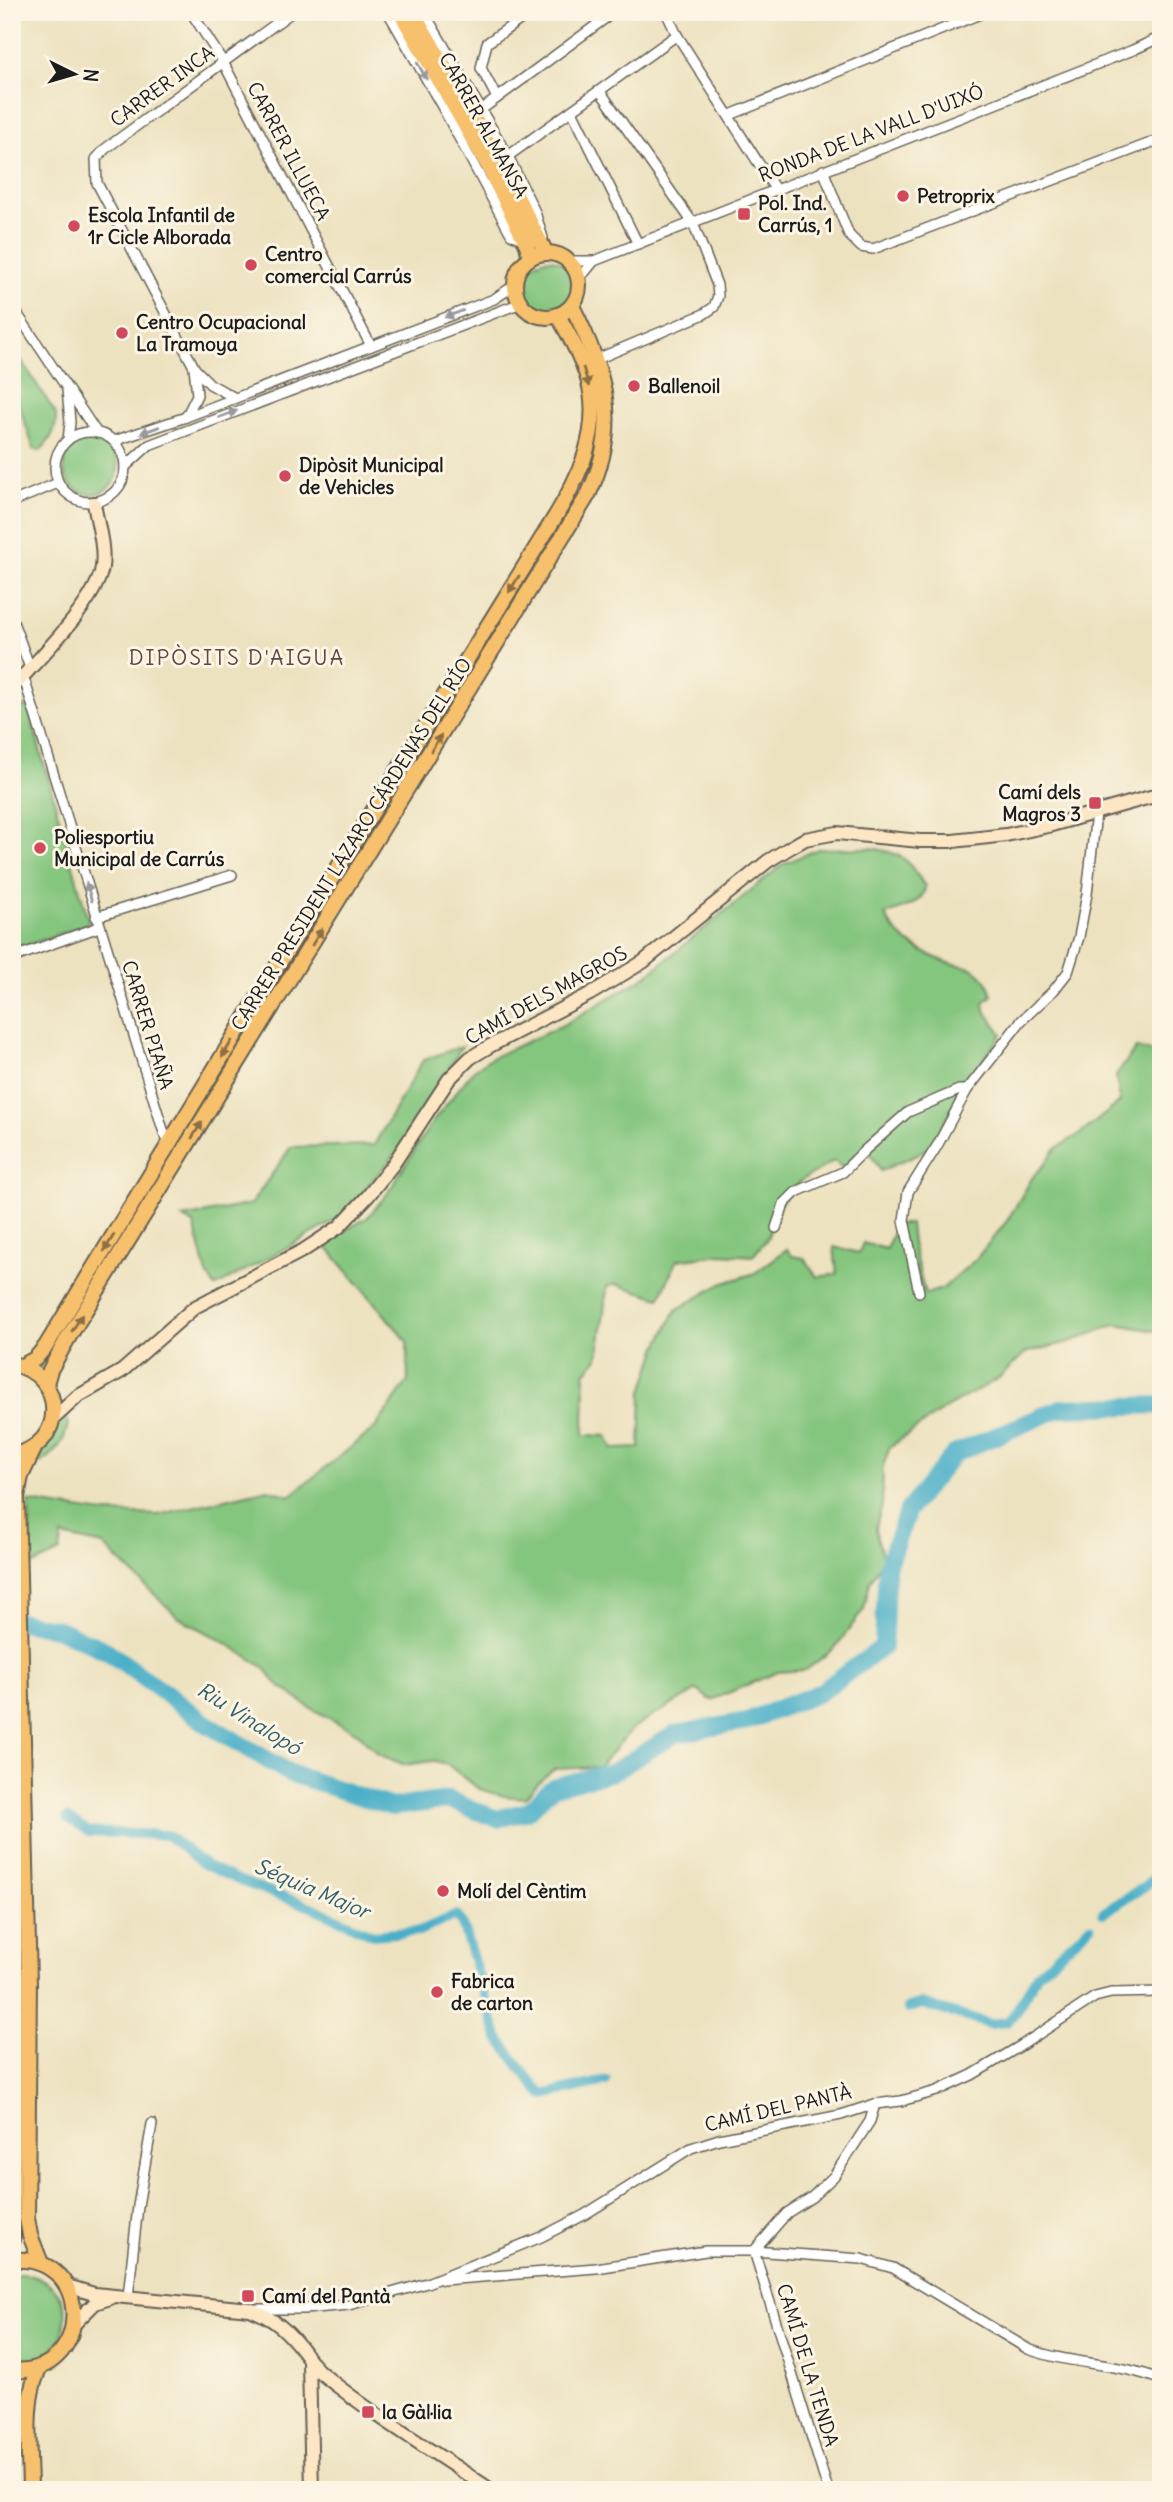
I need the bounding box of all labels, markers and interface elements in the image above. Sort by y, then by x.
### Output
north arrow [38,38,108,108]
street label: CARRER INCA [105,40,219,132]
street label: CARRER ALMANSA [434,48,534,202]
one-way arrow [416,62,428,81]
text: N [78,68,103,83]
street label: CARRER ILLUECA [242,78,336,224]
street label: RONDA DE LA VALL D'UIXÓ [755,79,987,187]
place label: Petroprix [917,184,995,208]
marker: Petroprix [895,188,911,204]
place label: Pol. Ind. Carrús, 1 [758,191,833,237]
place label: Escola Infantil de 1r Cicle Alborada [88,203,235,249]
marker: Pol. Ind. Carrús, 1 [736,206,752,222]
marker: Escola Infantil de 1r Cicle Alborada [66,218,82,234]
place label: Centro comercial Carrús [265,242,412,288]
marker: Centro comercial Carrús [243,257,259,273]
one-way arrow [443,309,464,320]
place label: Centro Ocupacional La Tramoya [136,310,306,356]
marker: Centro Ocupacional La Tramoya [114,325,130,341]
one-way arrow [582,367,592,388]
place label: Ballenoil [648,374,720,398]
marker: Ballenoil [626,378,642,394]
one-way arrow [217,409,238,420]
one-way arrow [139,425,160,436]
place label: Dipòsit Municipal de Vehicles [299,453,444,499]
marker: Dipòsit Municipal de Vehicles [277,468,293,484]
one-way arrow [507,575,520,594]
district label: DIPÒSITS D'AIGUA [129,644,345,671]
street label: CARRER PRESIDENT LÁZARO CÁRDENAS DEL RÍO [226,653,476,1035]
one-way arrow [430,733,442,752]
place label: Camí dels Magros 3 [998,780,1081,826]
marker: Camí dels Magros 3 [1087,795,1103,811]
place label: Poliesportiu Municipal de Carrús [54,825,225,871]
marker: Poliesportiu Municipal de Carrús [32,840,48,856]
one-way arrow [83,881,93,902]
one-way arrow [310,927,323,946]
street label: CAMÍ DELS MAGROS [461,940,631,1050]
street label: CARRER PIAÑA [117,958,179,1092]
one-way arrow [220,1039,233,1058]
one-way arrow [190,1120,203,1139]
one-way arrow [102,1234,115,1253]
one-way arrow [71,1314,84,1333]
water label: Riu Vinalopó [192,1676,307,1762]
water label: Séquia Major [251,1852,376,1926]
place label: Molí del Cèntim [457,1879,587,1903]
marker: Molí del Cèntim [435,1883,451,1899]
place label: Fabrica de carton [451,1969,533,2015]
marker: Fabrica de carton [429,1984,445,2000]
street label: CAMÍ DEL PANTÀ [702,2079,854,2137]
street label: CAMÍ DE LA TENDA [772,2281,844,2449]
place label: Camí del Pantà [262,2284,391,2308]
marker: Camí del Pantà [240,2288,256,2304]
place label: la Gàl·lia [382,2400,452,2424]
marker: la Gàl·lia [360,2404,376,2420]

